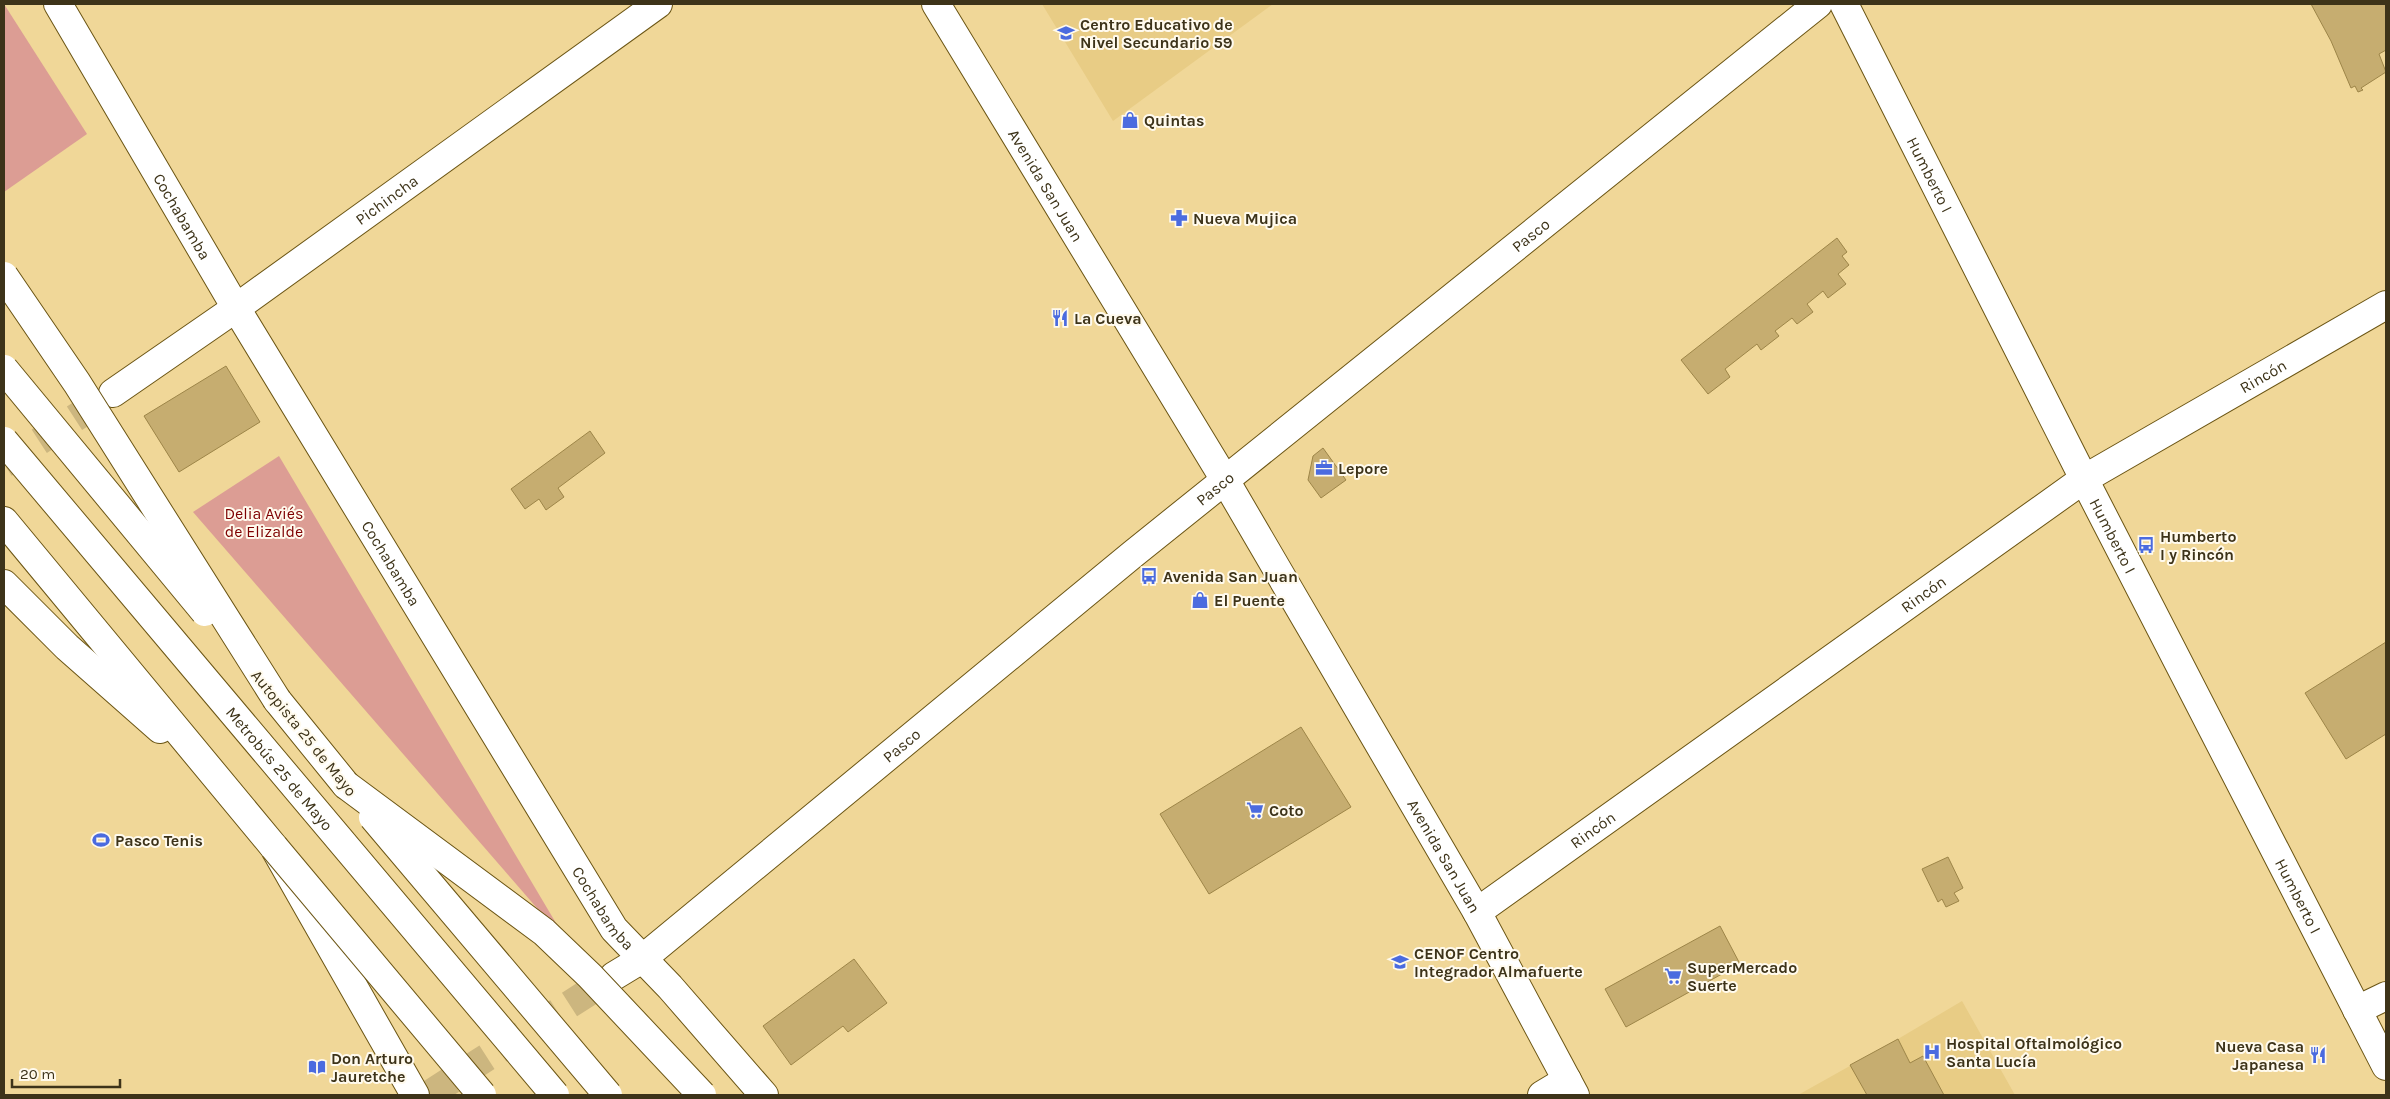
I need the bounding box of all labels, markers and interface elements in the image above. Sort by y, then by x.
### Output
place label: Centro Educativo de Nivel Secundario 59 [1080,15,1233,52]
school or university icon: Centro Educativo de Nivel Secundario 59 [1056,23,1076,43]
shop icon: Quintas [1120,110,1140,130]
place label: Quintas [1144,111,1204,130]
street label: Avenida San Juan [1005,125,1087,245]
street label: Humberto I [1903,134,1957,215]
street label: Cochabamba [150,170,215,263]
street label: Pichincha [351,171,422,229]
pharmacy icon: Nueva Mujica [1169,208,1189,228]
place label: Nueva Mujica [1193,209,1297,228]
street label: Pasco [1508,214,1553,256]
restaurant icon: La Cueva [1050,308,1070,328]
place label: La Cueva [1074,309,1142,328]
street label: Rincón [2236,355,2290,397]
office icon: Lepore [1314,458,1334,478]
place label: Lepore [1338,459,1388,478]
street label: Pasco [1192,468,1237,509]
street label: Humberto I [2086,495,2140,577]
park label: Delia Aviés de Elizalde [225,504,303,541]
street label: Cochabamba [358,517,425,609]
place label: Humberto I y Rincón [2160,527,2236,564]
bus stop icon: Humberto I y Rincón [2136,535,2156,555]
bus stop icon: Avenida San Juan [1139,566,1159,586]
place label: Avenida San Juan [1163,567,1298,586]
street label: Rincón [1897,571,1949,616]
shop icon: El Puente [1190,590,1210,610]
place label: El Puente [1214,591,1285,610]
street label: Autopista 25 de Mayo [247,666,361,800]
street label: Metrobús 25 de Mayo [222,703,337,834]
street label: Pasco [879,724,924,766]
street label: Avenida San Juan [1404,796,1485,916]
supermarket icon: Coto [1245,800,1265,820]
place label: Coto [1269,801,1304,820]
street label: Rincón [1566,807,1619,852]
sports icon: Pasco Tenis [91,830,111,850]
place label: Pasco Tenis [115,831,203,850]
street label: Humberto I [2271,855,2326,937]
street label: Cochabamba [569,863,638,954]
place label: CENOF Centro Integrador Almafuerte [1414,944,1583,981]
school or university icon: CENOF Centro Integrador Almafuerte [1390,952,1410,972]
place label: SuperMercado Suerte [1687,958,1797,995]
supermarket icon: SuperMercado Suerte [1663,966,1683,986]
place label: Hospital Oftalmológico Santa Lucía [1946,1034,2122,1071]
place label: Nueva Casa Japanesa [2215,1037,2304,1074]
hospital icon: Hospital Oftalmológico Santa Lucía [1922,1042,1942,1062]
restaurant icon: Nueva Casa Japanesa [2308,1045,2328,1065]
place label: Don Arturo Jauretche [331,1049,413,1086]
scale bar [12,1056,120,1088]
library icon: Don Arturo Jauretche [307,1057,327,1077]
text: 20 m [20,1065,55,1083]

